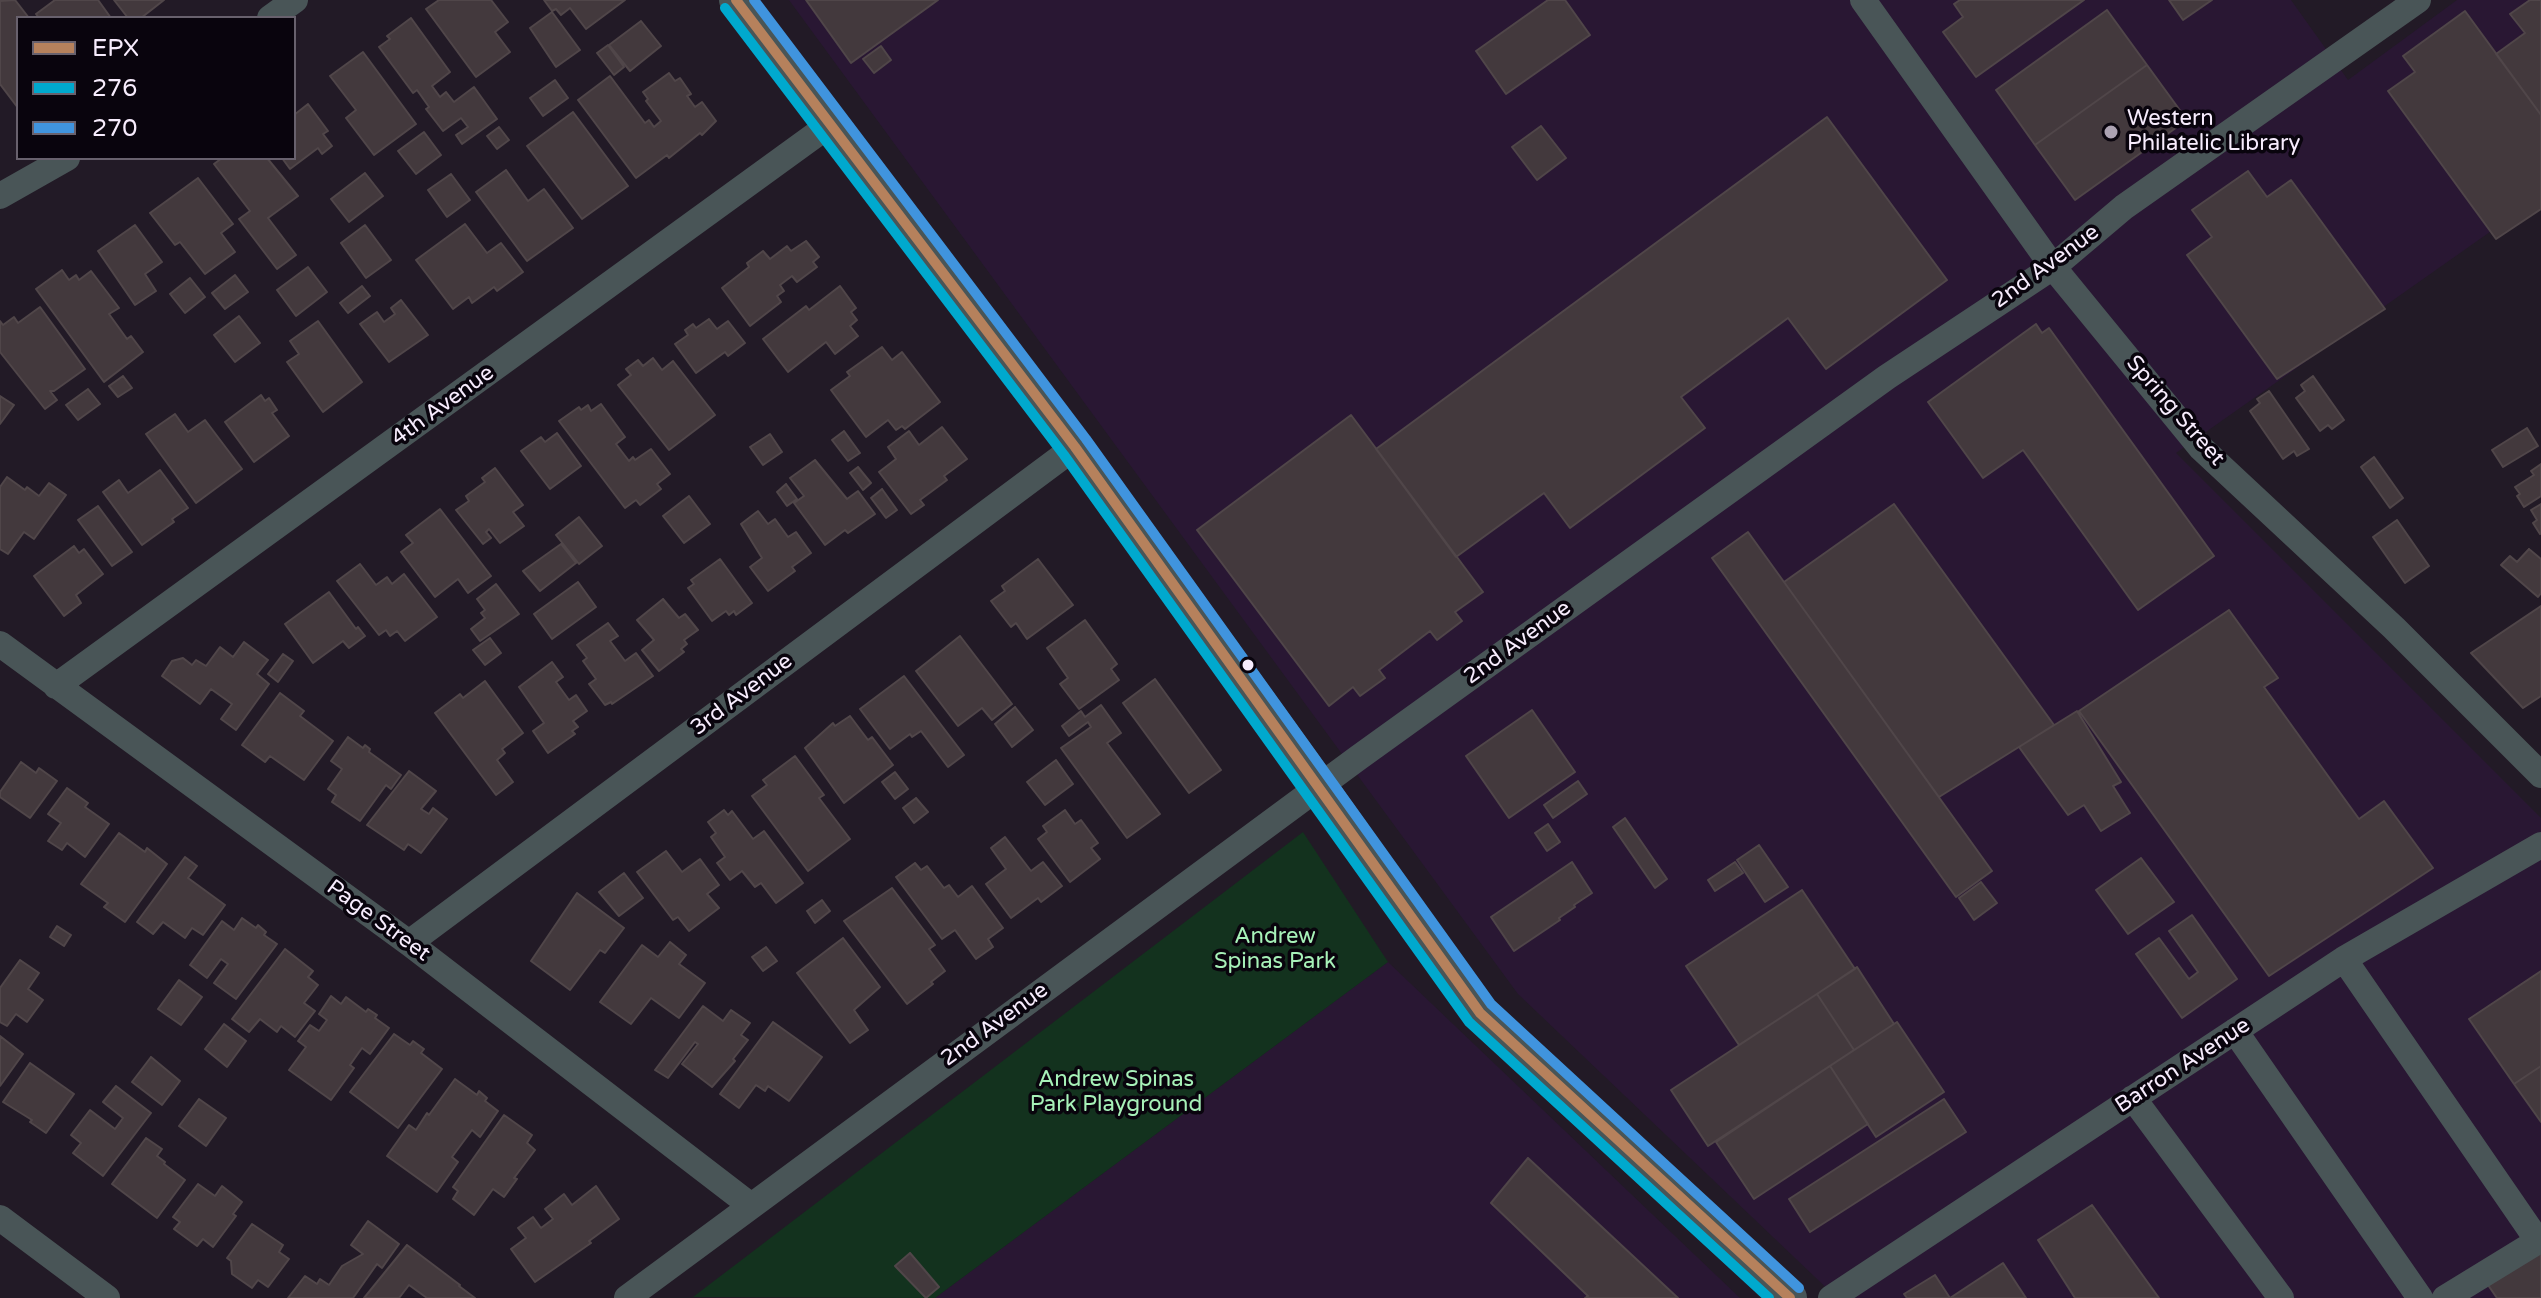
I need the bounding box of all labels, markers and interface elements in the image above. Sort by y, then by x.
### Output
legend [16,16,296,160]
text: EPX [92,34,139,63]
text: 276 [92,74,137,103]
place label: Western Philatelic Library [2127,106,2300,158]
text: 270 [92,114,137,143]
marker: Western Philatelic Library [2102,123,2120,141]
street label: 2nd Avenue [1987,219,2105,315]
street label: Spring Street [2120,351,2230,471]
street label: 4th Avenue [387,360,499,452]
street label: 2nd Avenue [1459,595,1577,691]
street label: 3rd Avenue [686,648,798,742]
unlabelled marker [1240,657,1256,673]
street label: Page Street [321,875,435,967]
park label: Andrew Spinas Park [1214,924,1336,976]
street label: 2nd Avenue [936,977,1054,1073]
street label: Barron Avenue [2111,1013,2255,1119]
park label: Andrew Spinas Park Playground [1030,1067,1202,1118]

